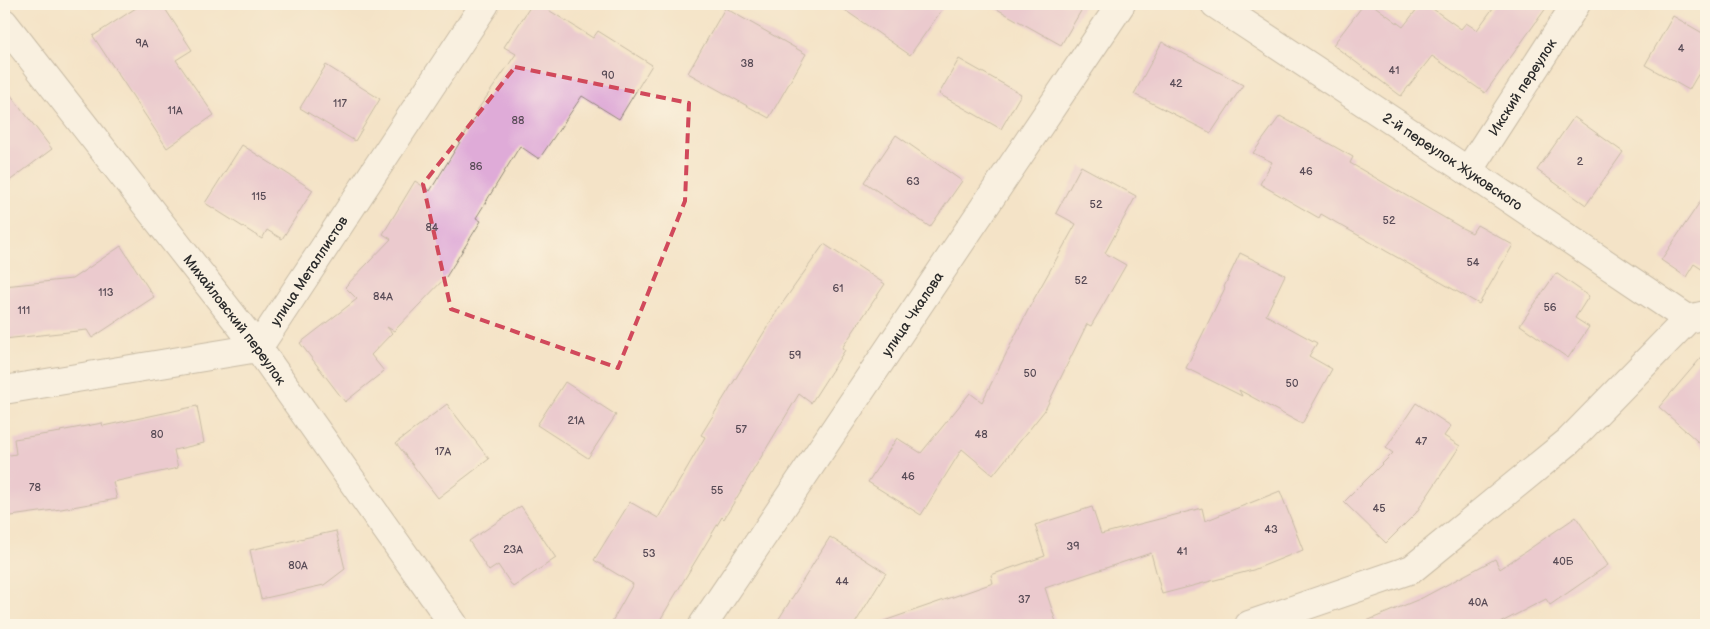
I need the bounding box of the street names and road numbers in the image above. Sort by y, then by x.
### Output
street label: Икский переулок [1485,35,1560,139]
street label: 2-й переулок Жуковского [1380,109,1526,214]
street label: улица Металлистов [267,212,352,329]
street label: Михайловский переулок [180,251,290,389]
street label: улица Чкалова [878,268,947,359]

